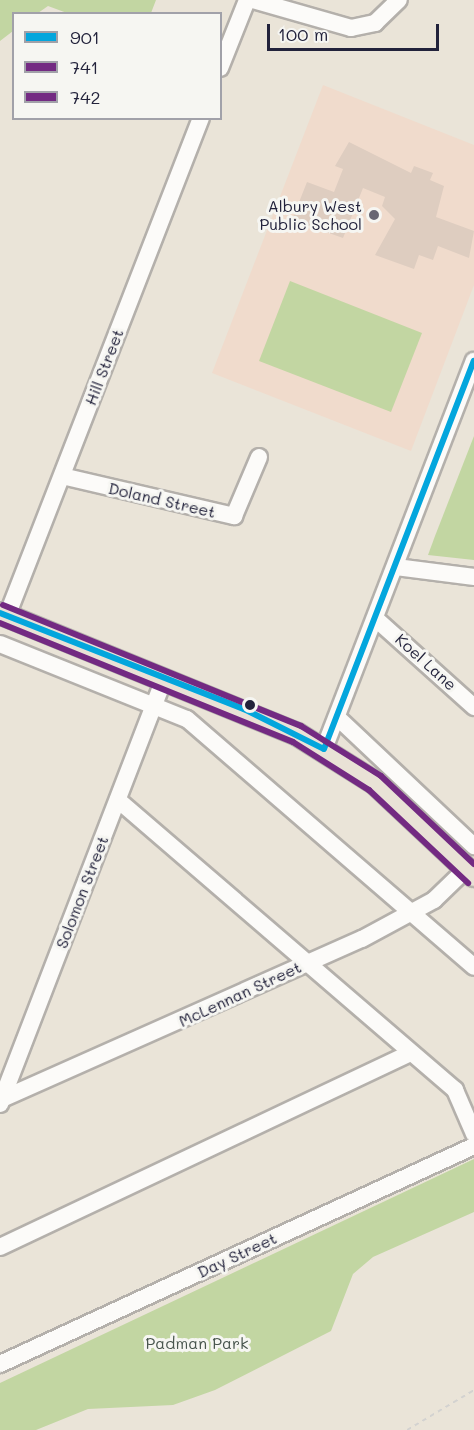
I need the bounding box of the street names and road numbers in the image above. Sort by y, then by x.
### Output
street label: Hill Street [81,326,127,408]
street label: Doland Street [106,478,218,522]
street label: Koel Lane [392,630,460,694]
street label: Solomon Street [52,833,112,951]
street label: McLennan Street [176,957,304,1031]
street label: Day Street [194,1228,280,1282]

